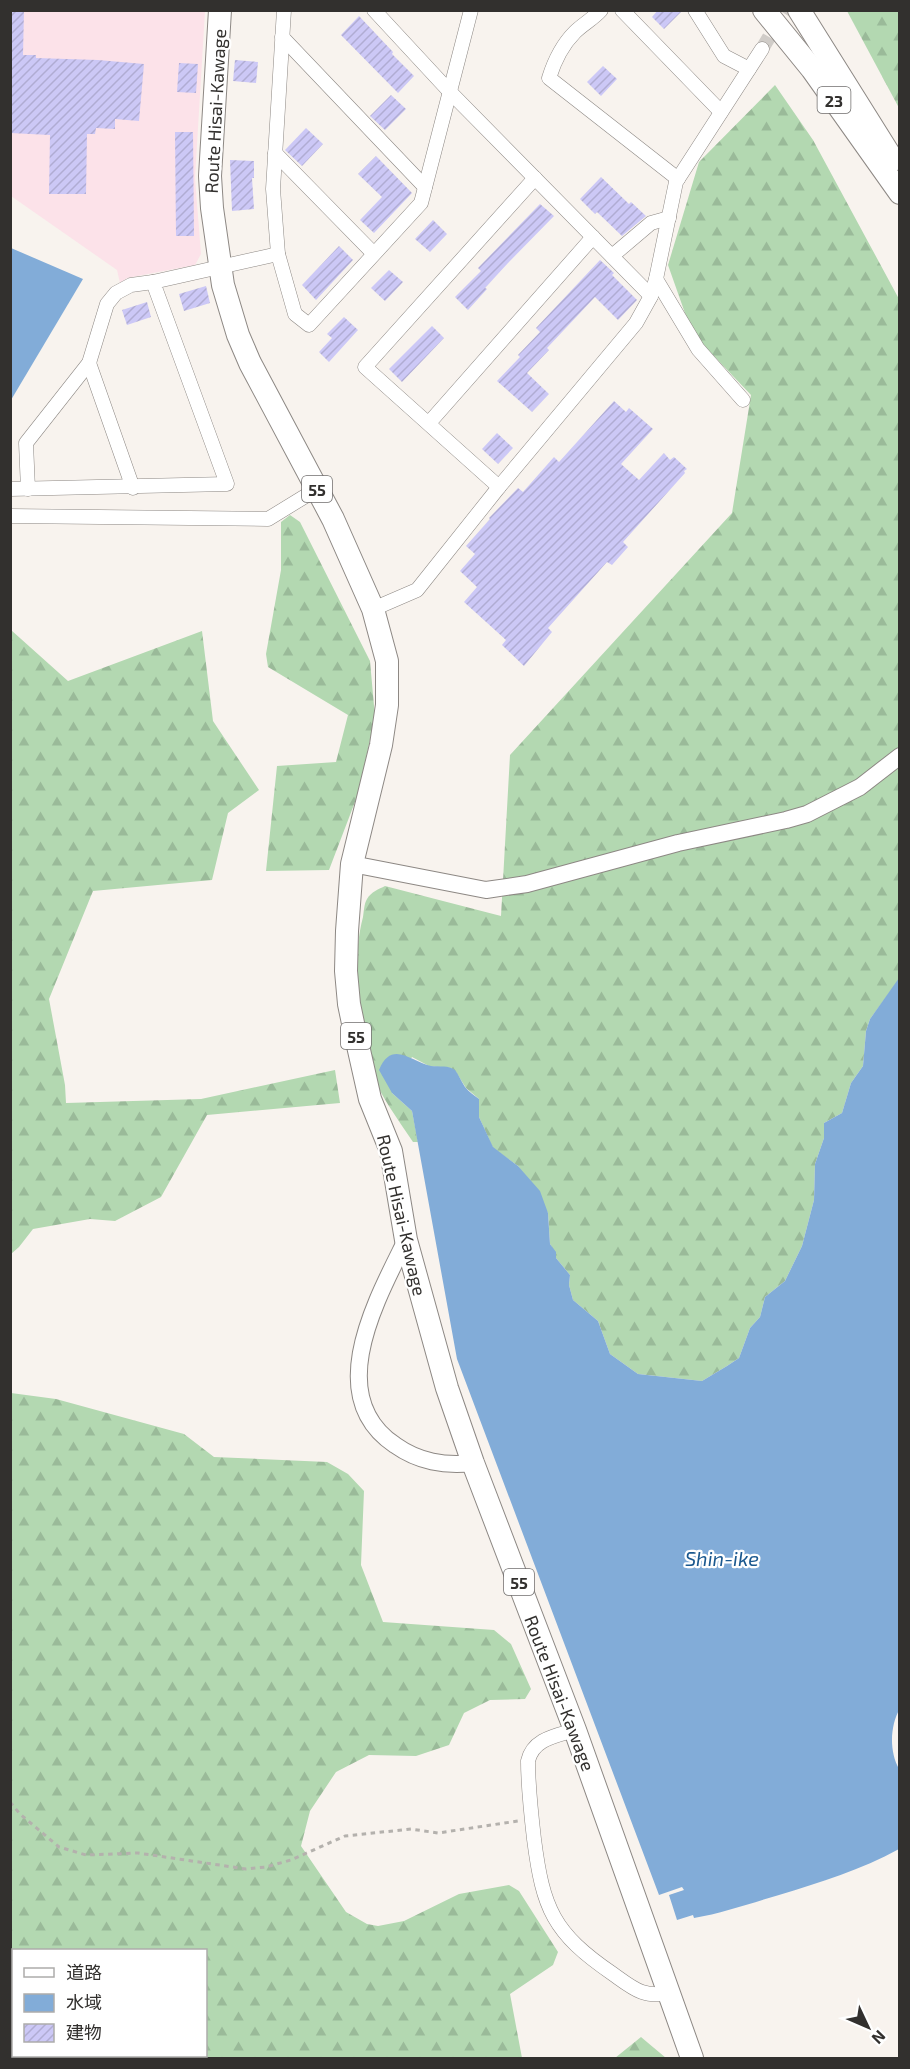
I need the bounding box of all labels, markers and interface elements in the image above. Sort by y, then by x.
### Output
street label: Route Hisai-Kawage [200,28,230,194]
road number: 23 [818,87,850,113]
road number: 55 [302,476,332,502]
road number: 55 [341,1023,371,1049]
street label: Route Hisai-Kawage [373,1132,431,1298]
water label: Shin-ike [685,1546,759,1570]
road number: 55 [504,1569,534,1595]
street label: Route Hisai-Kawage [520,1612,600,1774]
legend [12,1949,207,2057]
text: 道路 [66,1961,102,1983]
text: 水域 [66,1991,102,2013]
north arrow [838,1997,898,2057]
text: 建物 [66,2021,102,2043]
text: N [868,2027,890,2049]

